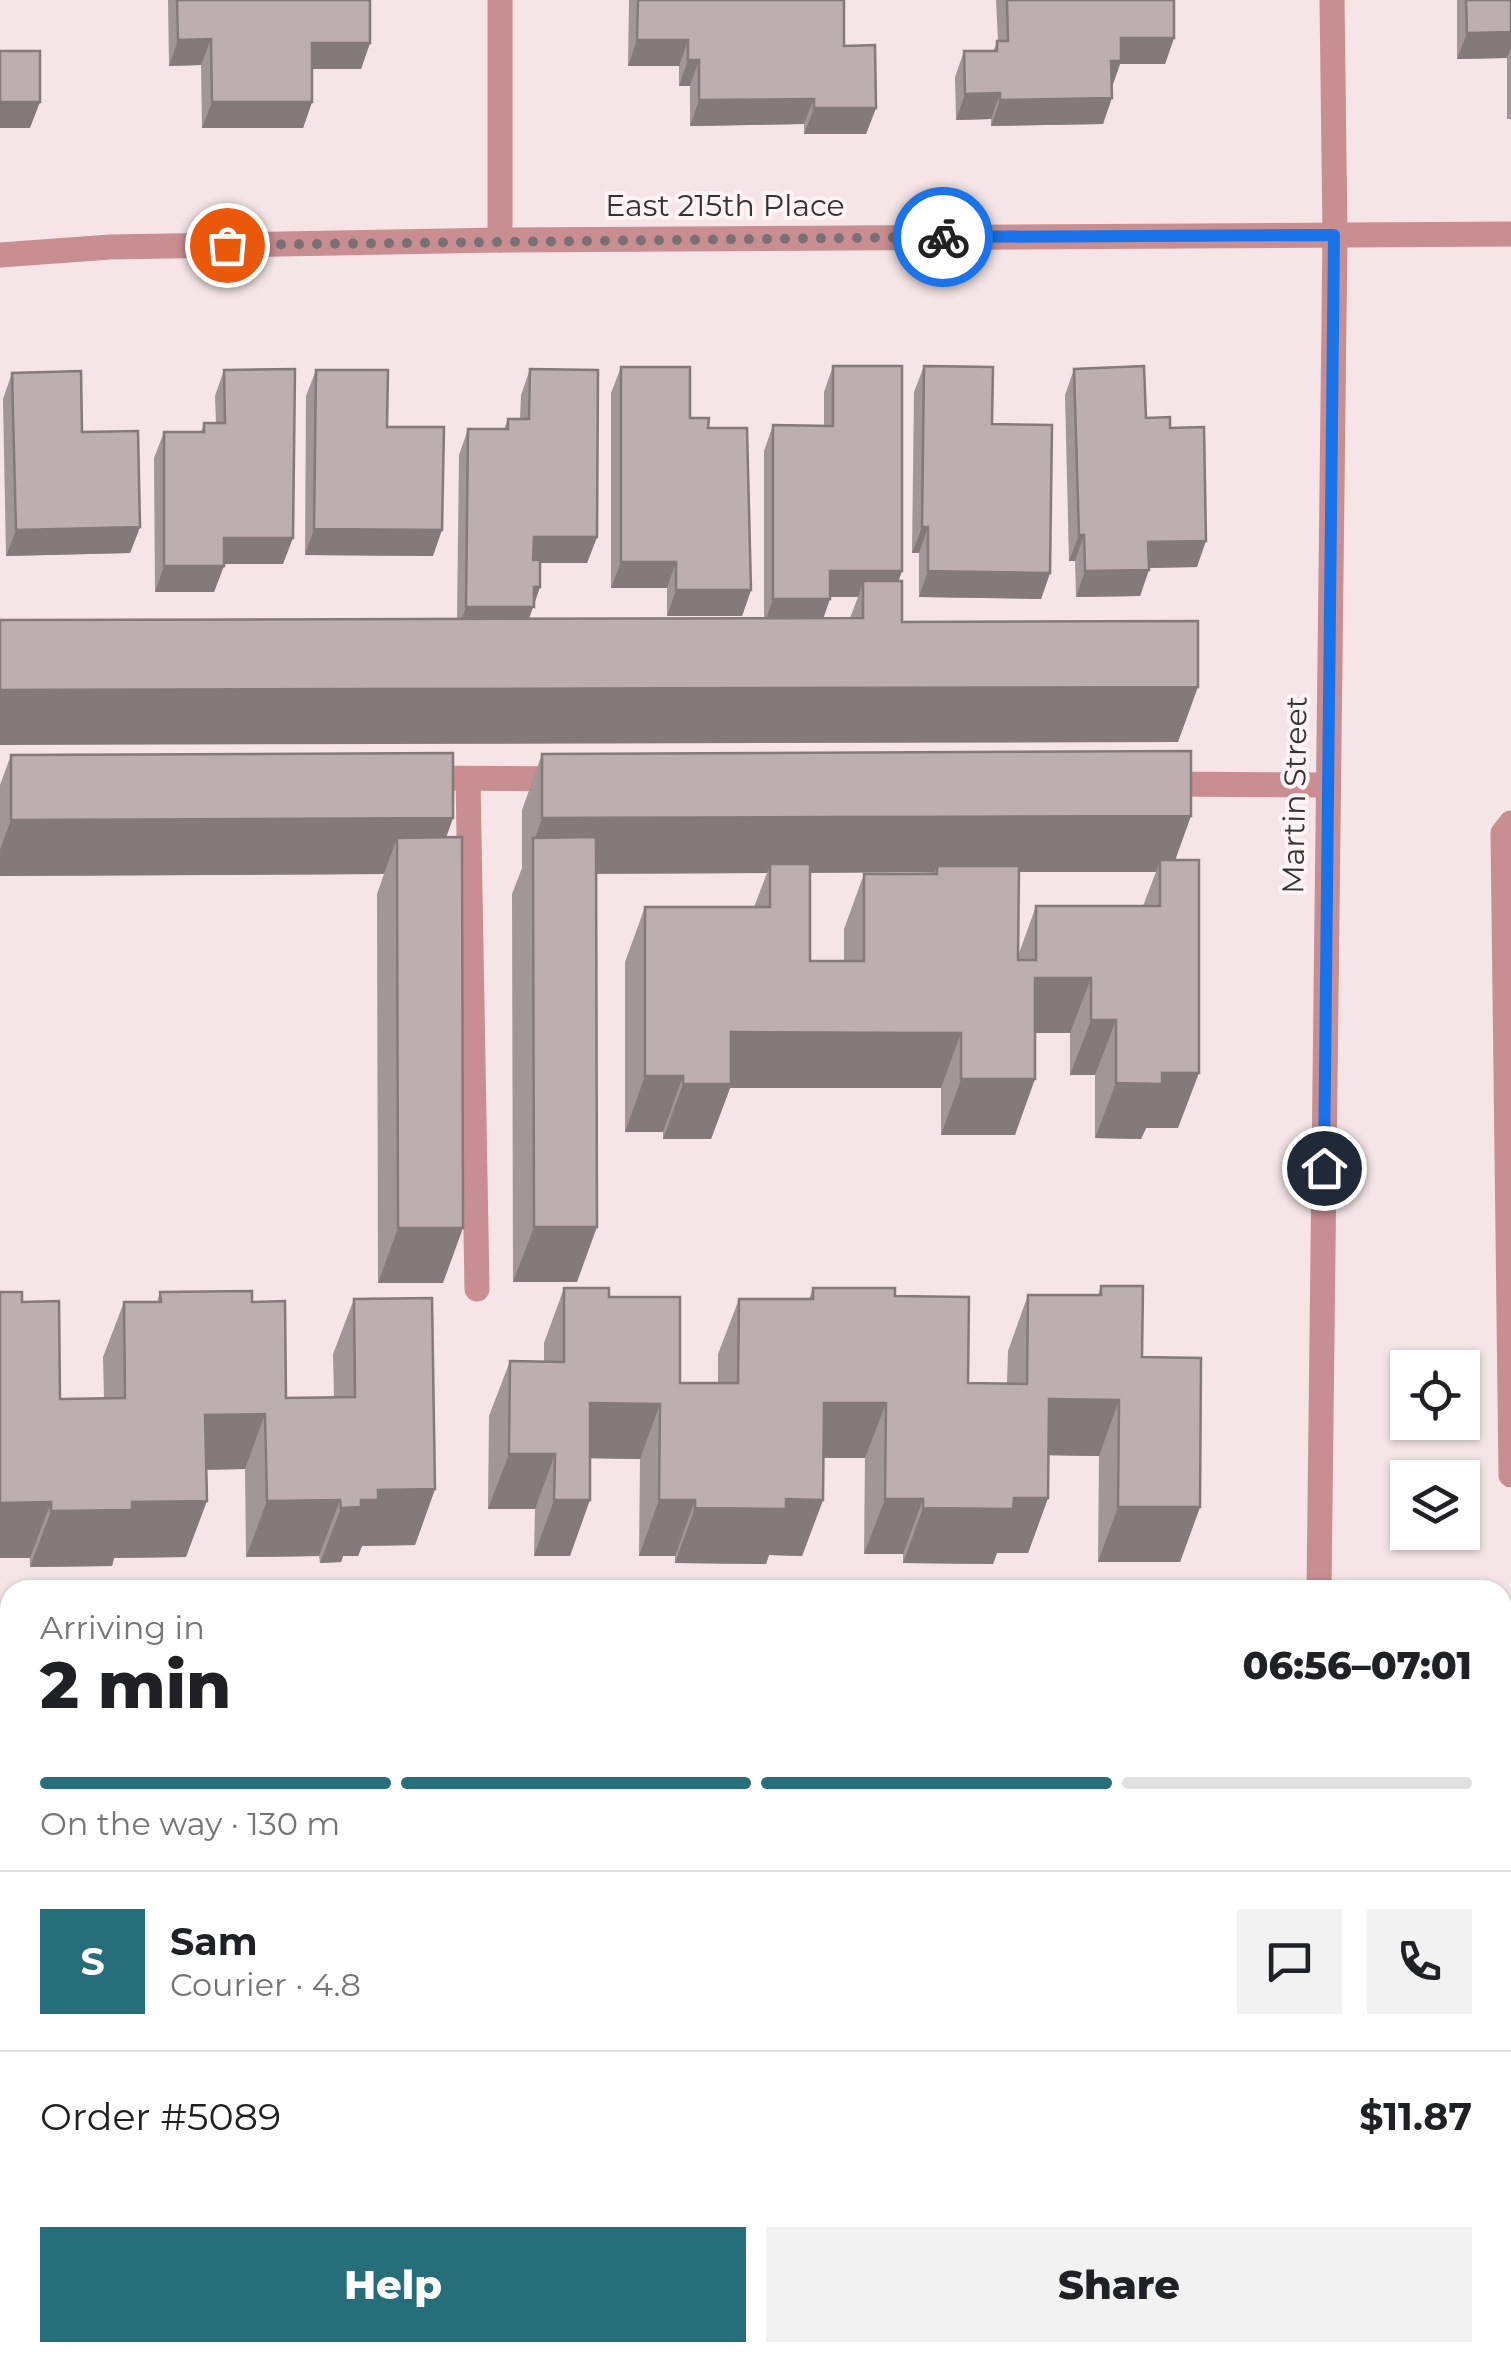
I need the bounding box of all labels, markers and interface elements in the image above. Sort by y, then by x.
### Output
street label: East 215th Place [605,187,845,224]
courier [893,187,993,287]
pin [185,203,270,288]
icon: bike [916,210,971,265]
icon: bag [200,218,255,273]
street label: Martin Street [1274,696,1315,894]
pin [1282,1126,1367,1211]
icon: home [1297,1141,1352,1196]
map controls [1390,1350,1480,1550]
button: locate [1390,1350,1480,1440]
button: layers [1390,1460,1480,1550]
text: Arriving in [40,1608,205,1647]
text: 06:56–07:01 [1242,1642,1472,1689]
text: 2 min [40,1645,231,1724]
text: On the way · 130 m [40,1804,340,1843]
button: chat [1237,1909,1342,2014]
button: phone [1367,1909,1472,2014]
text: Sam [170,1918,258,1965]
text: S [80,1938,105,1985]
text: Courier · 4.8 [170,1965,361,2004]
text: Order #5089 [40,2093,281,2140]
text: $11.87 [1359,2093,1472,2140]
button: Help [40,2227,746,2342]
button: Share [766,2227,1472,2342]

